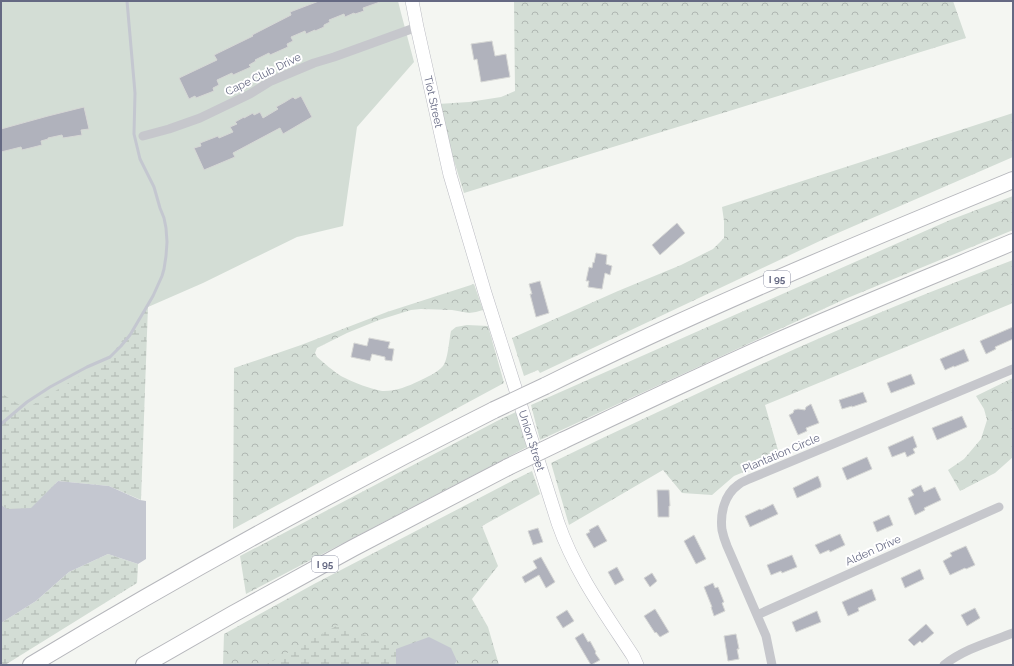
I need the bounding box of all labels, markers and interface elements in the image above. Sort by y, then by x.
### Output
street label: Cape Club Drive [223,50,304,98]
street label: Tiot Street [421,75,445,129]
road number: I 95 [764,271,790,287]
street label: Union Street [516,409,547,473]
street label: Plantation Circle [741,431,822,476]
street label: Alden Drive [844,532,903,568]
road number: I 95 [312,556,338,572]

